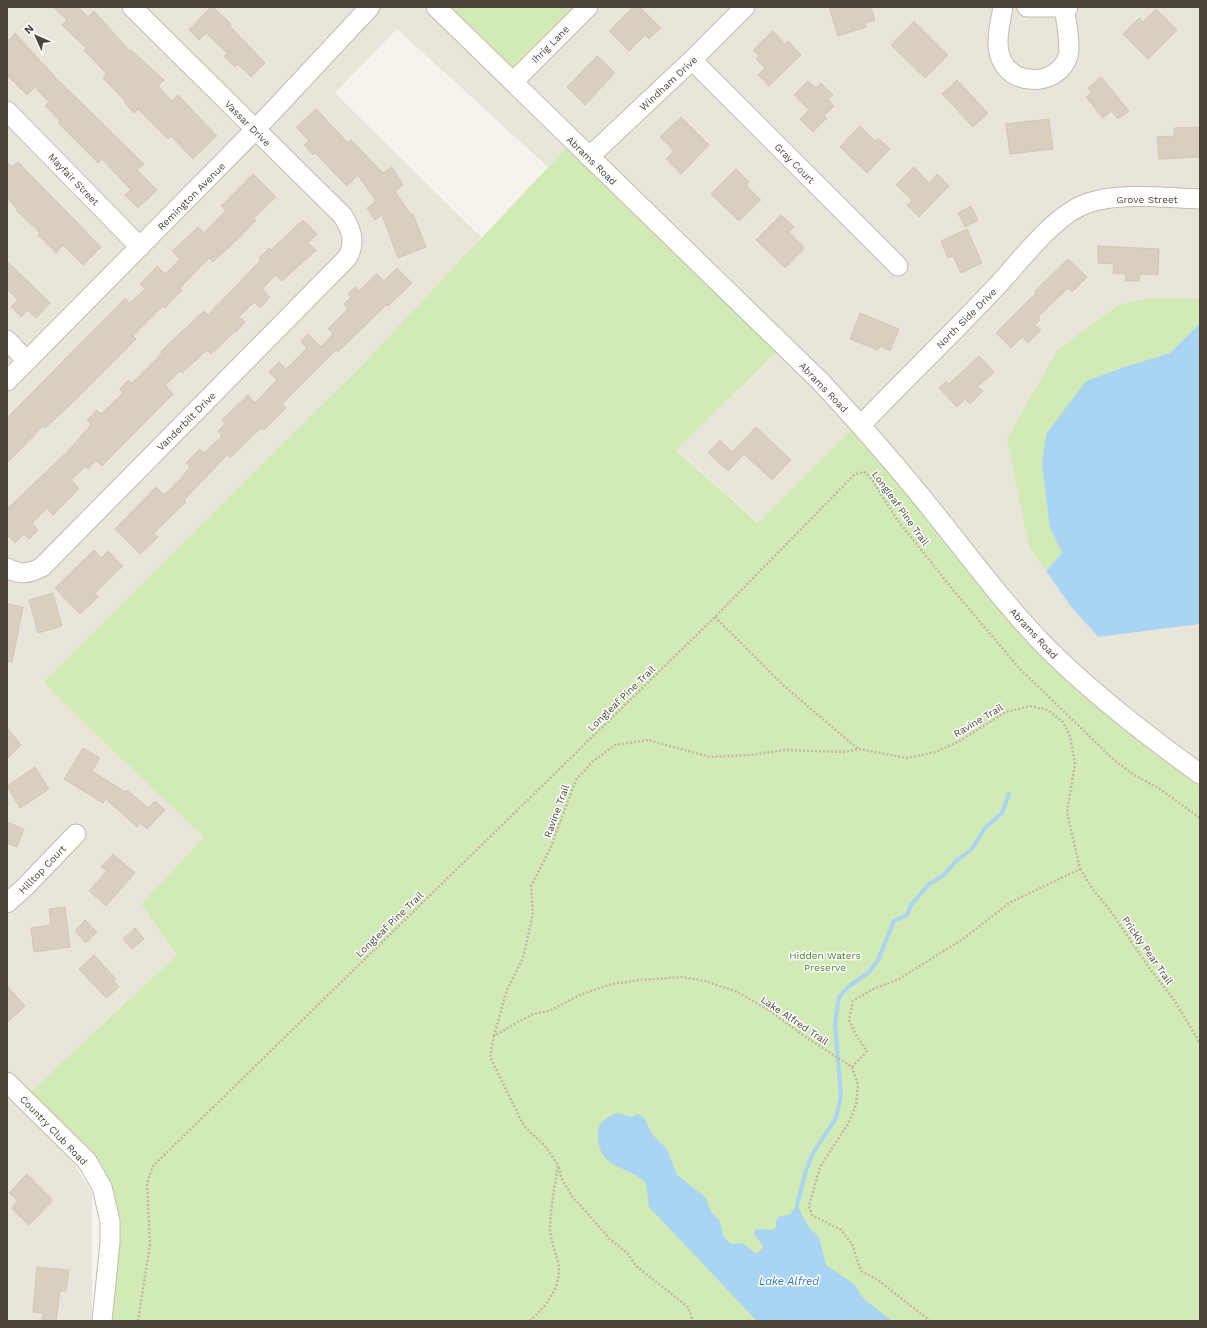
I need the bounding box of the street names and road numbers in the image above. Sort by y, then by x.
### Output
street label: Ihrig Lane [529,23,571,65]
street label: Windham Drive [637,54,699,113]
street label: Vassar Drive [223,98,273,149]
street label: Abrams Road [564,134,619,187]
street label: Gray Court [772,141,817,186]
street label: Mayfair Street [46,151,102,208]
street label: Remington Avenue [155,160,227,232]
street label: Grove Street [1116,194,1179,205]
street label: North Side Drive [934,286,999,351]
street label: Abrams Road [797,360,850,415]
street label: Vanderbilt Drive [155,390,218,453]
street label: Longleaf Pine Trail [870,469,931,548]
street label: Abrams Road [1007,606,1060,661]
street label: Longleaf Pine Trail [585,663,657,733]
street label: Ravine Trail [952,701,1005,740]
street label: Ravine Trail [542,783,571,839]
street label: Hilltop Court [17,842,69,896]
street label: Longleaf Pine Trail [353,889,425,959]
street label: Prickly Pear Trail [1120,914,1175,986]
street label: Lake Alfred Trail [759,994,831,1047]
street label: Country Club Road [18,1093,90,1167]

